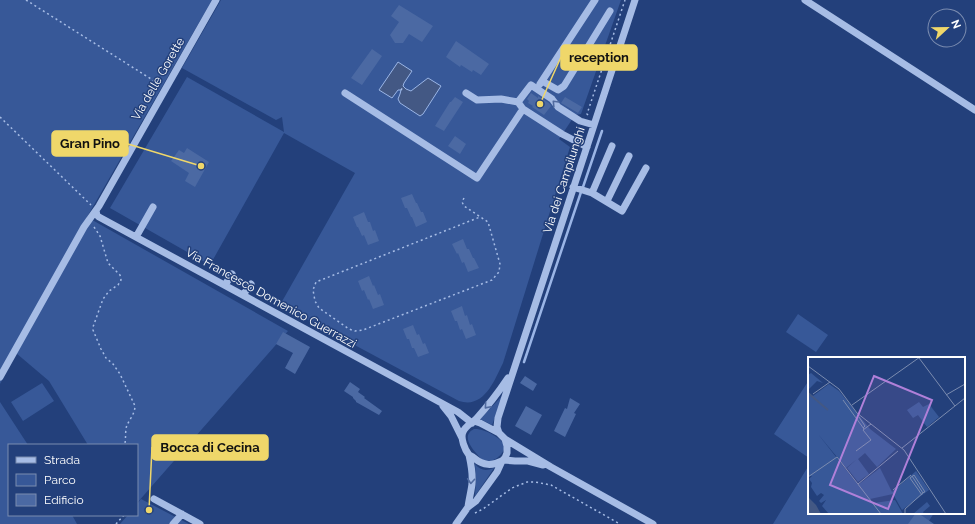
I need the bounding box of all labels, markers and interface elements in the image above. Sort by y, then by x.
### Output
north arrow [927,8,967,48]
text: N [948,18,963,31]
street label: Via delle Gorette [129,35,187,123]
callout: reception [561,45,637,70]
text: reception [569,50,629,65]
one-way arrow [552,100,560,108]
street label: Via dei Campilunghi [540,125,588,235]
callout: Gran Pino [52,131,128,156]
text: Gran Pino [60,136,120,151]
street label: Via Francesco Domenico Guerrazzi [183,245,359,351]
inset map [808,357,965,514]
one-way arrow [485,402,492,409]
callout: Bocca di Cecina [152,435,268,460]
text: Bocca di Cecina [160,440,260,455]
legend [8,444,138,516]
text: Strada [44,453,80,467]
text: Parco [44,473,76,487]
one-way arrow [467,478,476,484]
text: Edificio [44,493,84,507]

